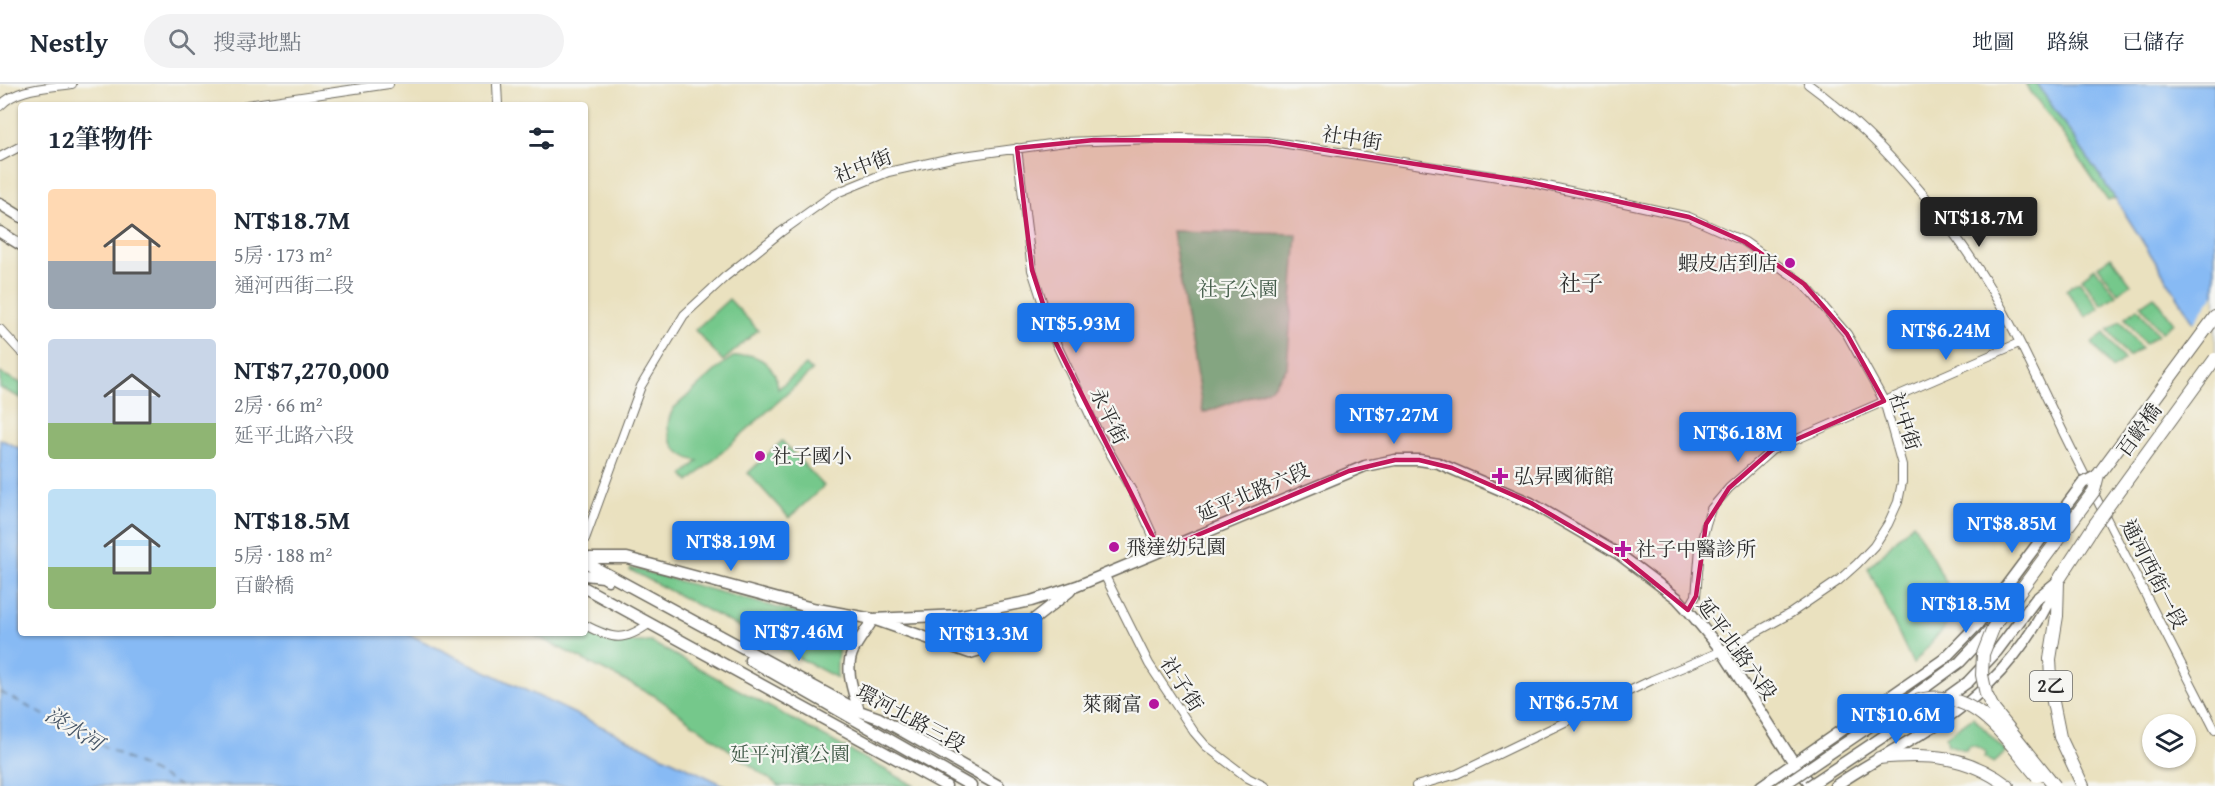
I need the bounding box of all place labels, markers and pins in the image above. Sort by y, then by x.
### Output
pin: NT$18.7M [1917,197,2041,248]
place label: 蝦皮店到店 [1678,248,1778,277]
marker: 蝦皮店到店 [1783,256,1797,270]
pin: NT$5.93M [1014,303,1138,354]
pin: NT$6.24M [1884,310,2008,361]
pin: NT$7.27M [1332,394,1456,445]
pin: NT$6.18M [1676,412,1800,463]
place label: 社子國小 [772,441,852,470]
marker: 社子國小 [753,449,767,463]
place label: 弘昇國術館 [1514,461,1614,490]
marker: 弘昇國術館 [1491,467,1509,485]
pin: NT$8.85M [1950,503,2074,554]
pin: NT$8.19M [669,521,793,572]
place label: 飛達幼兒園 [1126,532,1226,561]
place label: 社子中醫診所 [1636,534,1756,563]
marker: 飛達幼兒園 [1107,540,1121,554]
marker: 社子中醫診所 [1614,540,1632,558]
pin: NT$18.5M [1904,583,2028,634]
pin: NT$7.46M [737,611,861,662]
pin: NT$13.3M [922,613,1046,664]
pin: NT$6.57M [1512,682,1636,733]
place label: 萊爾富 [1082,689,1142,718]
pin: NT$10.6M [1834,694,1958,745]
marker: 萊爾富 [1147,697,1161,711]

